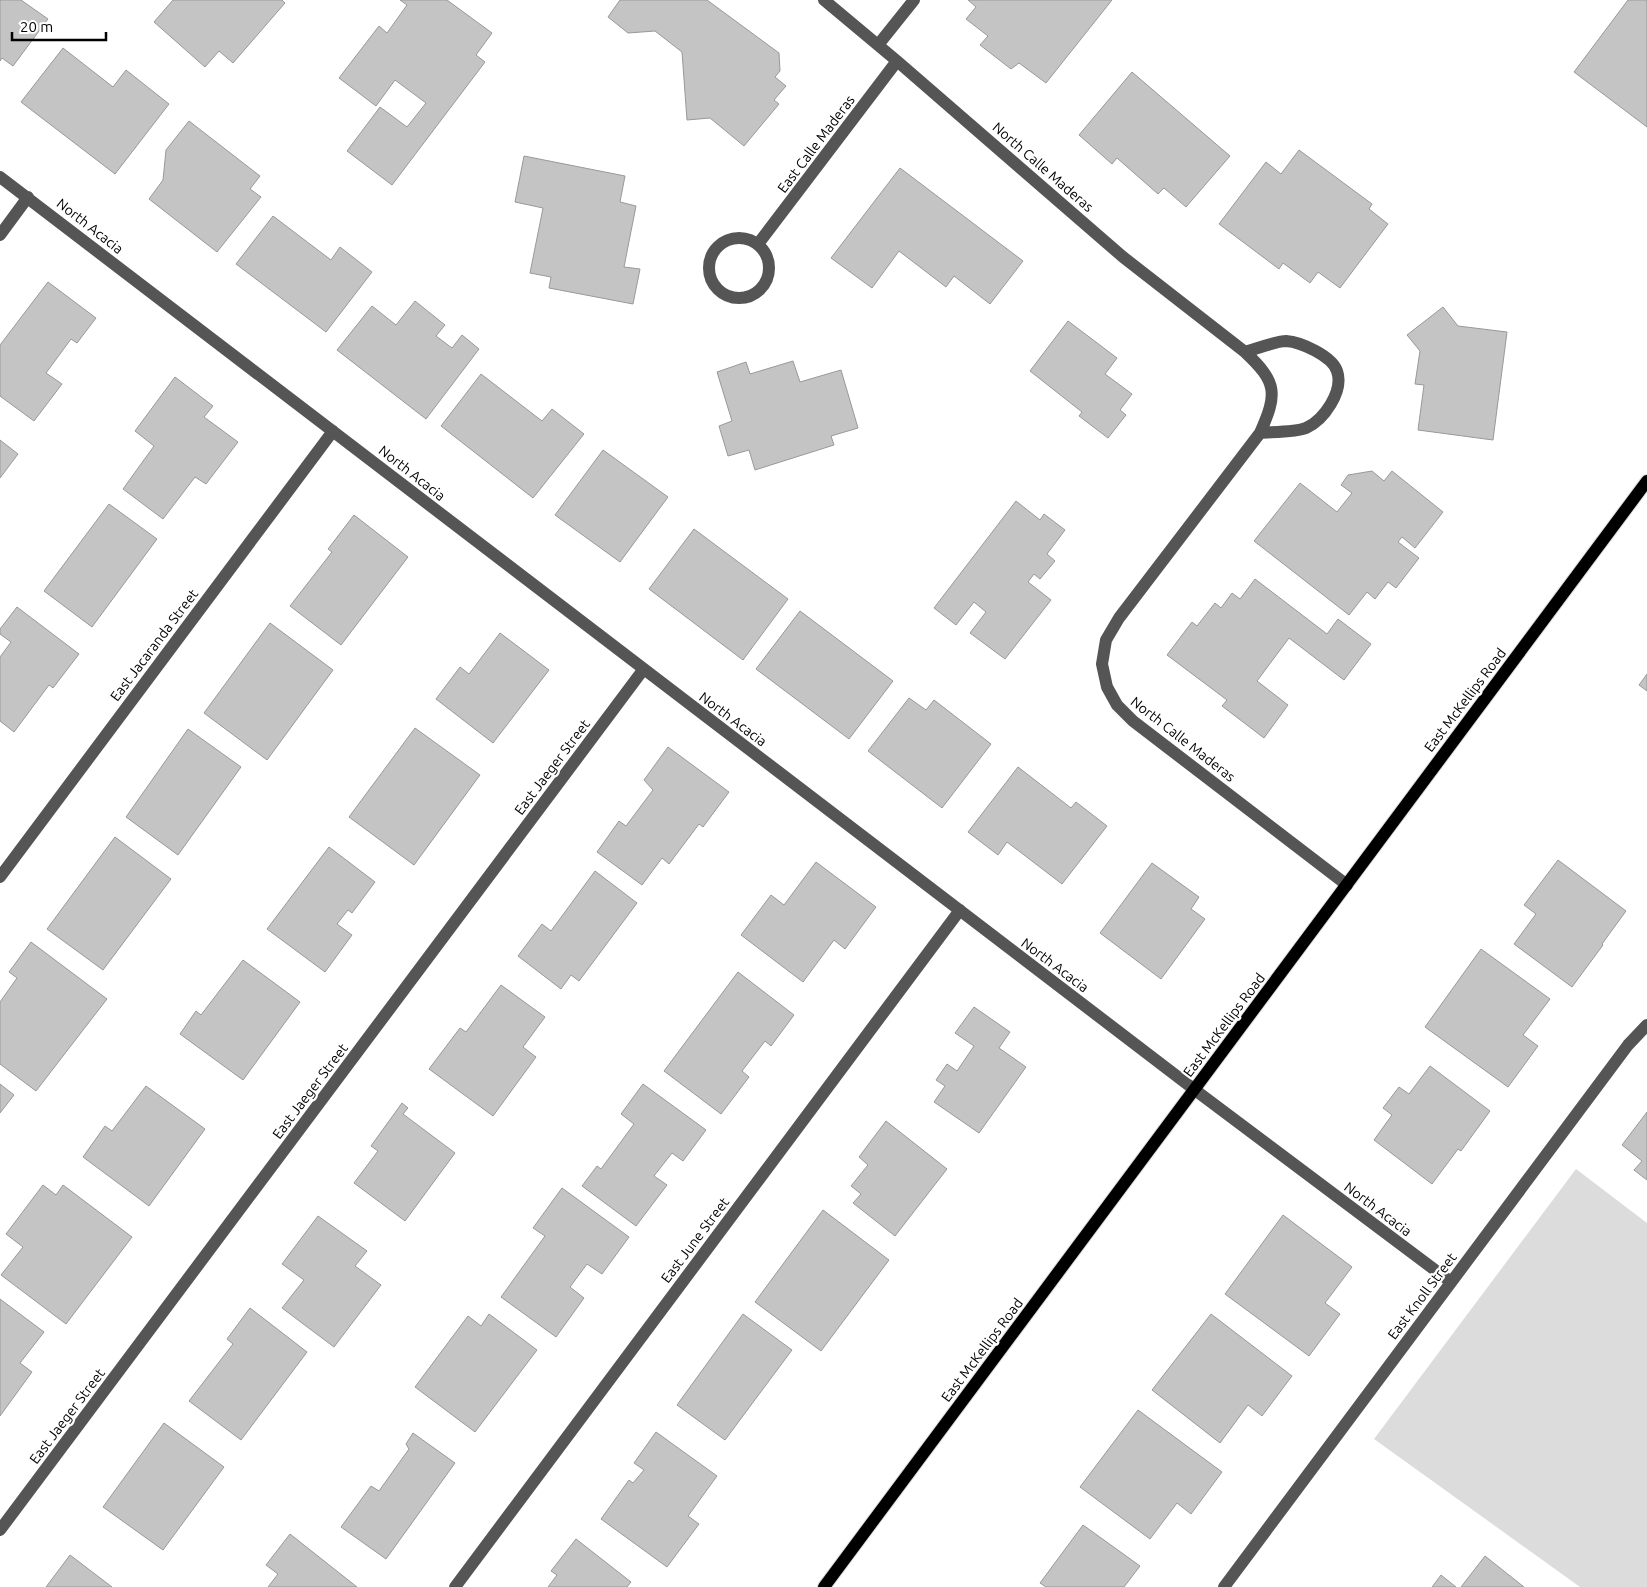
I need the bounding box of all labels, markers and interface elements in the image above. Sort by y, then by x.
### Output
scale bar [12,10,106,42]
text: 20 m [20,18,53,35]
street label: East Calle Maderas [774,92,858,196]
street label: North Calle Maderas [989,119,1097,215]
street label: North Acacia [54,195,126,257]
street label: North Acacia [376,442,448,504]
street label: East Jacaranda Street [107,586,202,704]
street label: East McKellips Road [1421,645,1509,755]
street label: North Acacia [696,689,770,749]
street label: North Calle Maderas [1128,693,1238,785]
street label: East Jaeger Street [511,716,593,818]
street label: North Acacia [1018,935,1092,995]
street label: East McKellips Road [1180,970,1268,1080]
street label: East Jaeger Street [269,1040,351,1142]
street label: North Acacia [1341,1179,1415,1239]
street label: East June Street [658,1194,733,1286]
street label: East Knoll Street [1384,1249,1460,1342]
street label: East McKellips Road [938,1295,1026,1405]
street label: East Jaeger Street [26,1365,108,1467]

